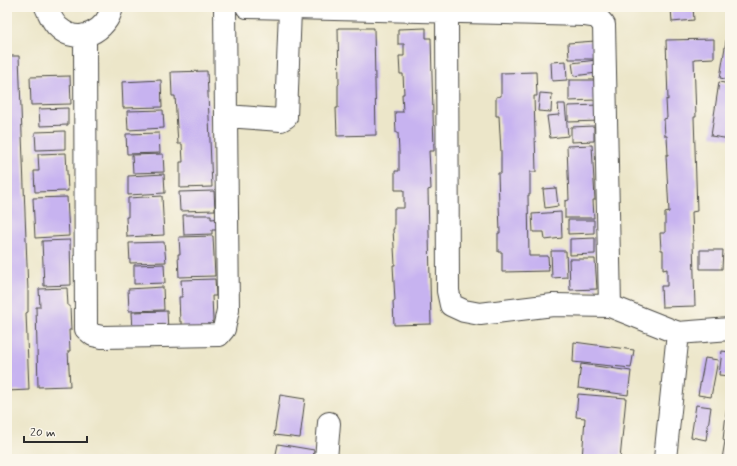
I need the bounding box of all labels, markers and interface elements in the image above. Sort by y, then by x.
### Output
scale bar [24,418,87,444]
text: 20 m [30,425,56,441]

